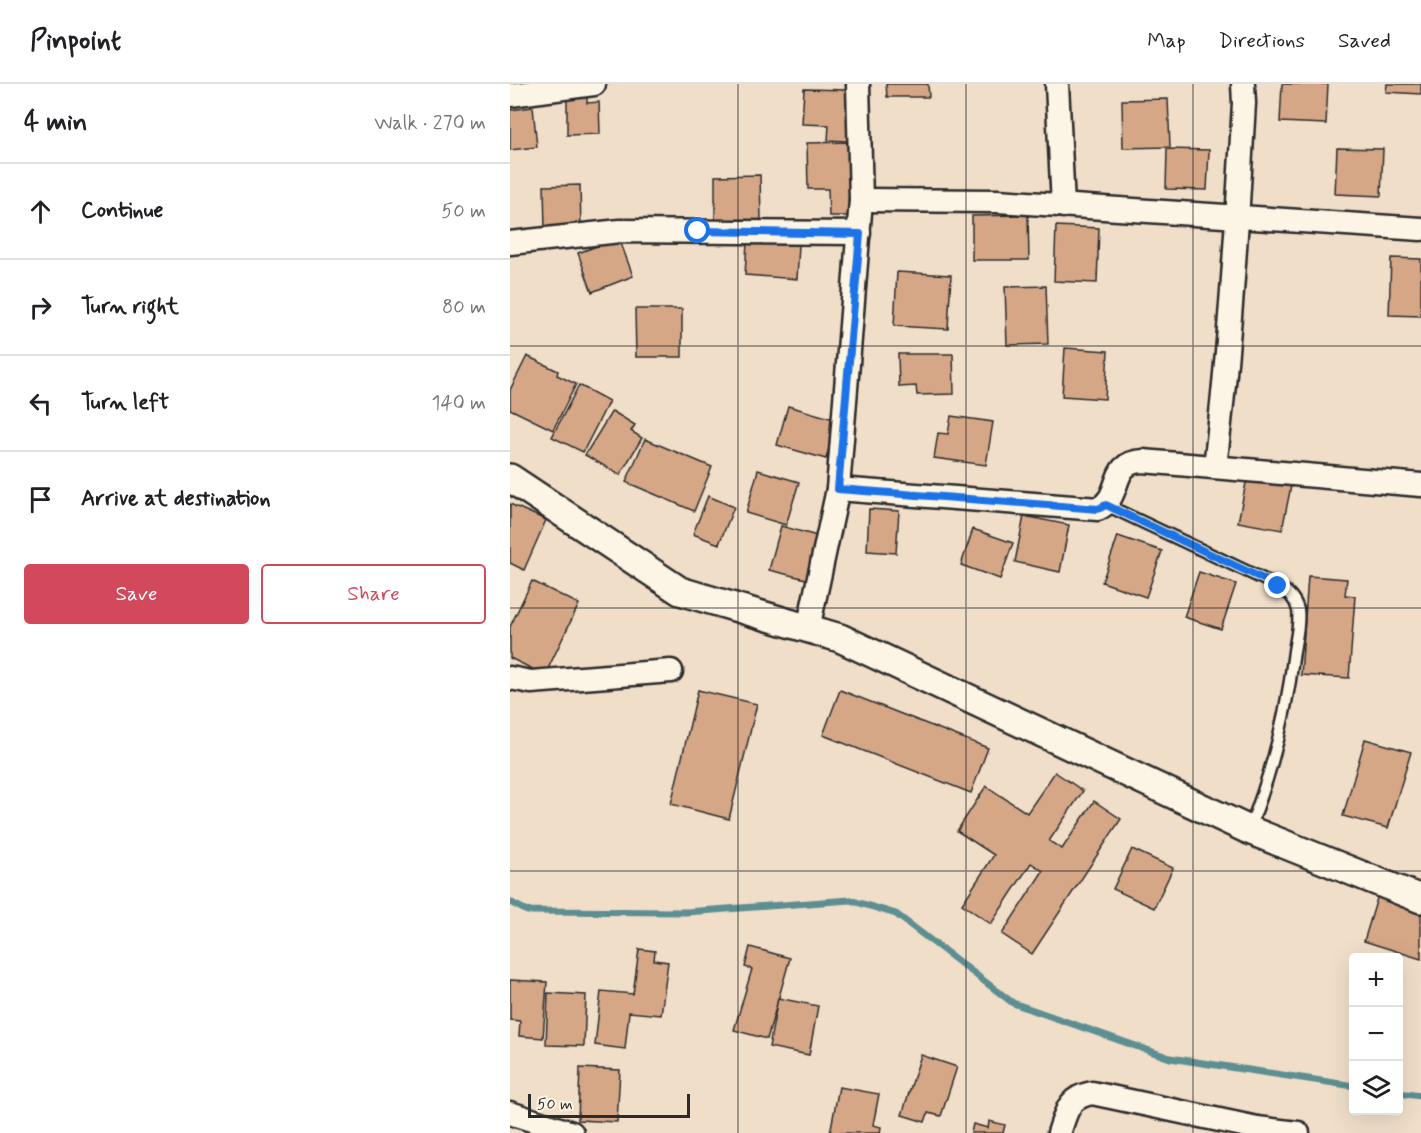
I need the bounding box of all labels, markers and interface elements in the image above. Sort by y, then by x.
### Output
text: Pinpoint [30,23,121,60]
text: Map [1147,27,1186,55]
text: Directions [1219,27,1305,55]
text: Saved [1338,27,1391,55]
text: 4 min [24,106,87,140]
text: Walk · 270 m [374,110,486,137]
icon: ahead [24,195,57,228]
text: Continue [81,197,163,225]
text: 50 m [441,198,486,225]
route start [684,217,710,243]
icon: right [24,291,57,324]
text: Turn right [81,293,179,321]
text: 80 m [442,294,486,321]
icon: left [24,387,57,420]
text: Turn left [81,389,169,417]
text: 140 m [432,390,486,417]
icon: arrive [24,483,57,516]
text: Arrive at destination [81,485,271,513]
button: Save [24,564,249,624]
button: Share [261,564,486,624]
route end [1264,572,1290,598]
map controls [1349,953,1403,1115]
button: + [1349,953,1403,1007]
button: − [1349,1007,1403,1061]
button: layers [1349,1061,1403,1115]
scale bar [528,1091,690,1118]
text: 50 m [537,1094,573,1115]

